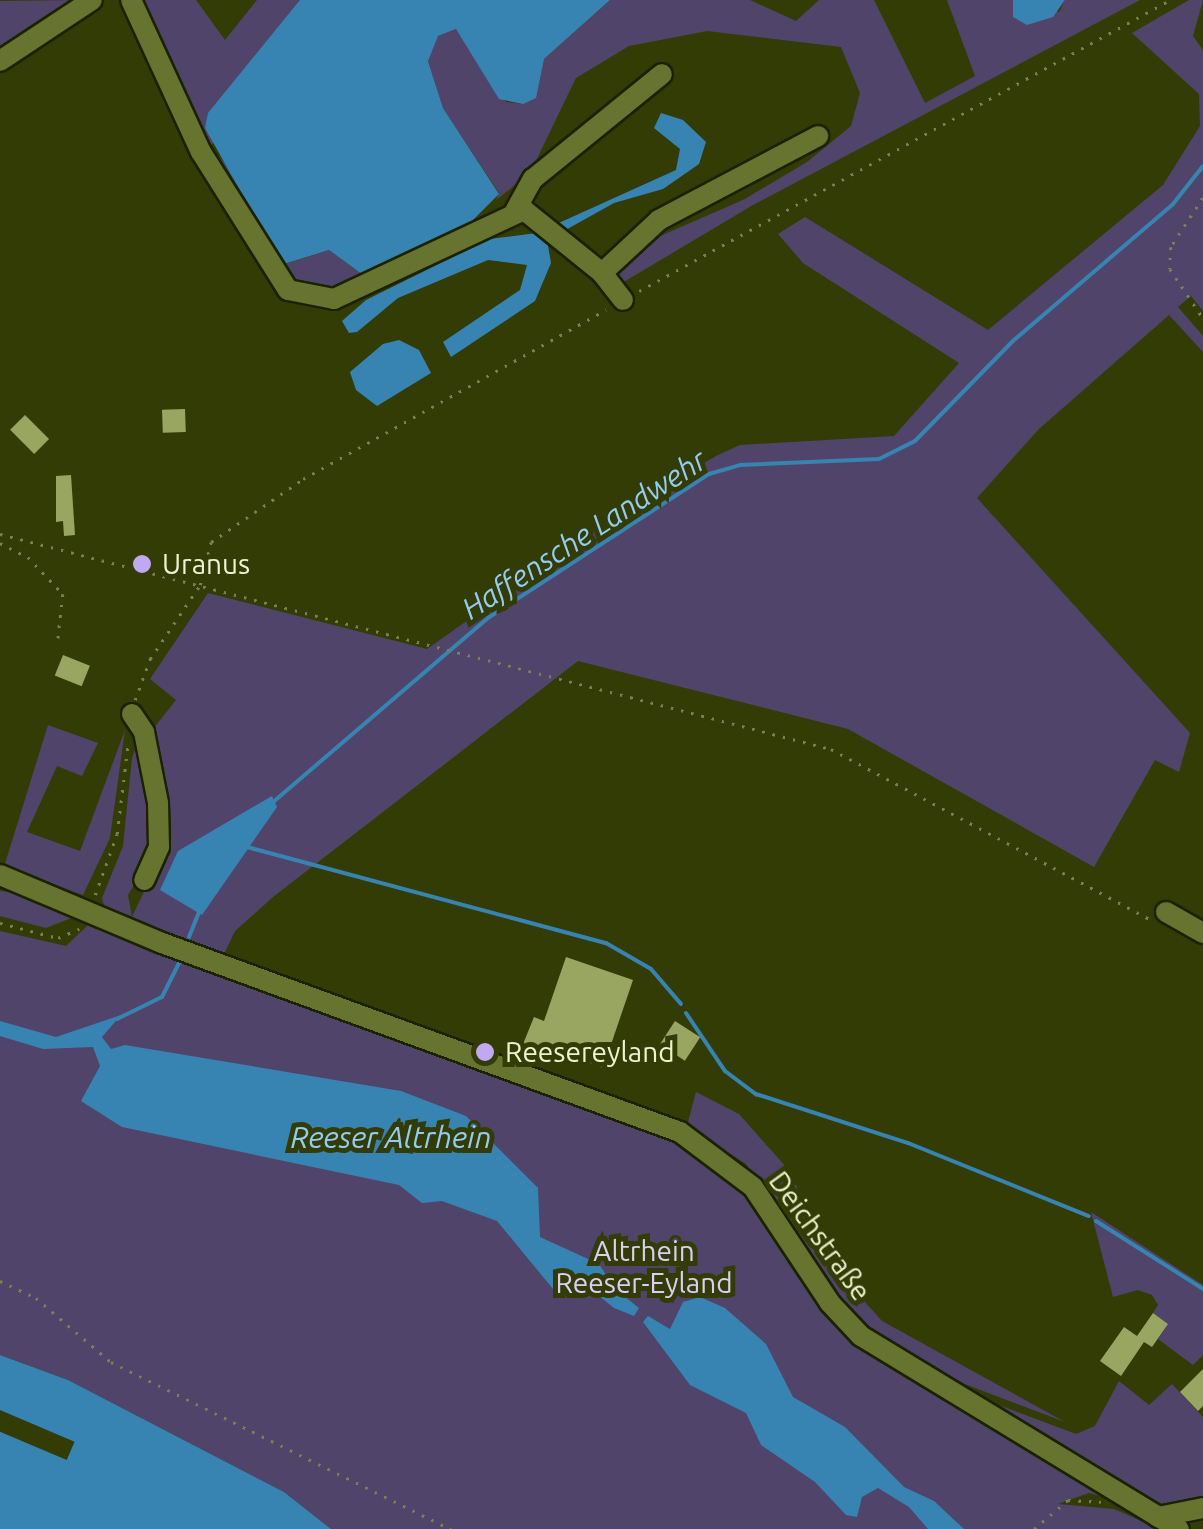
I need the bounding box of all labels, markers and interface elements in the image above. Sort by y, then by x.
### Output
water label: Haffensche Landwehr [455,441,713,627]
place label: Uranus [162,547,250,581]
marker: Uranus [131,553,153,575]
place label: Reesereyland [505,1035,675,1069]
marker: Reesereyland [474,1041,496,1063]
water label: Reeser Altrhein [291,1119,491,1155]
street label: Deichstraße [762,1165,878,1307]
park label: Altrhein Reeser-Eyland [555,1234,733,1300]

